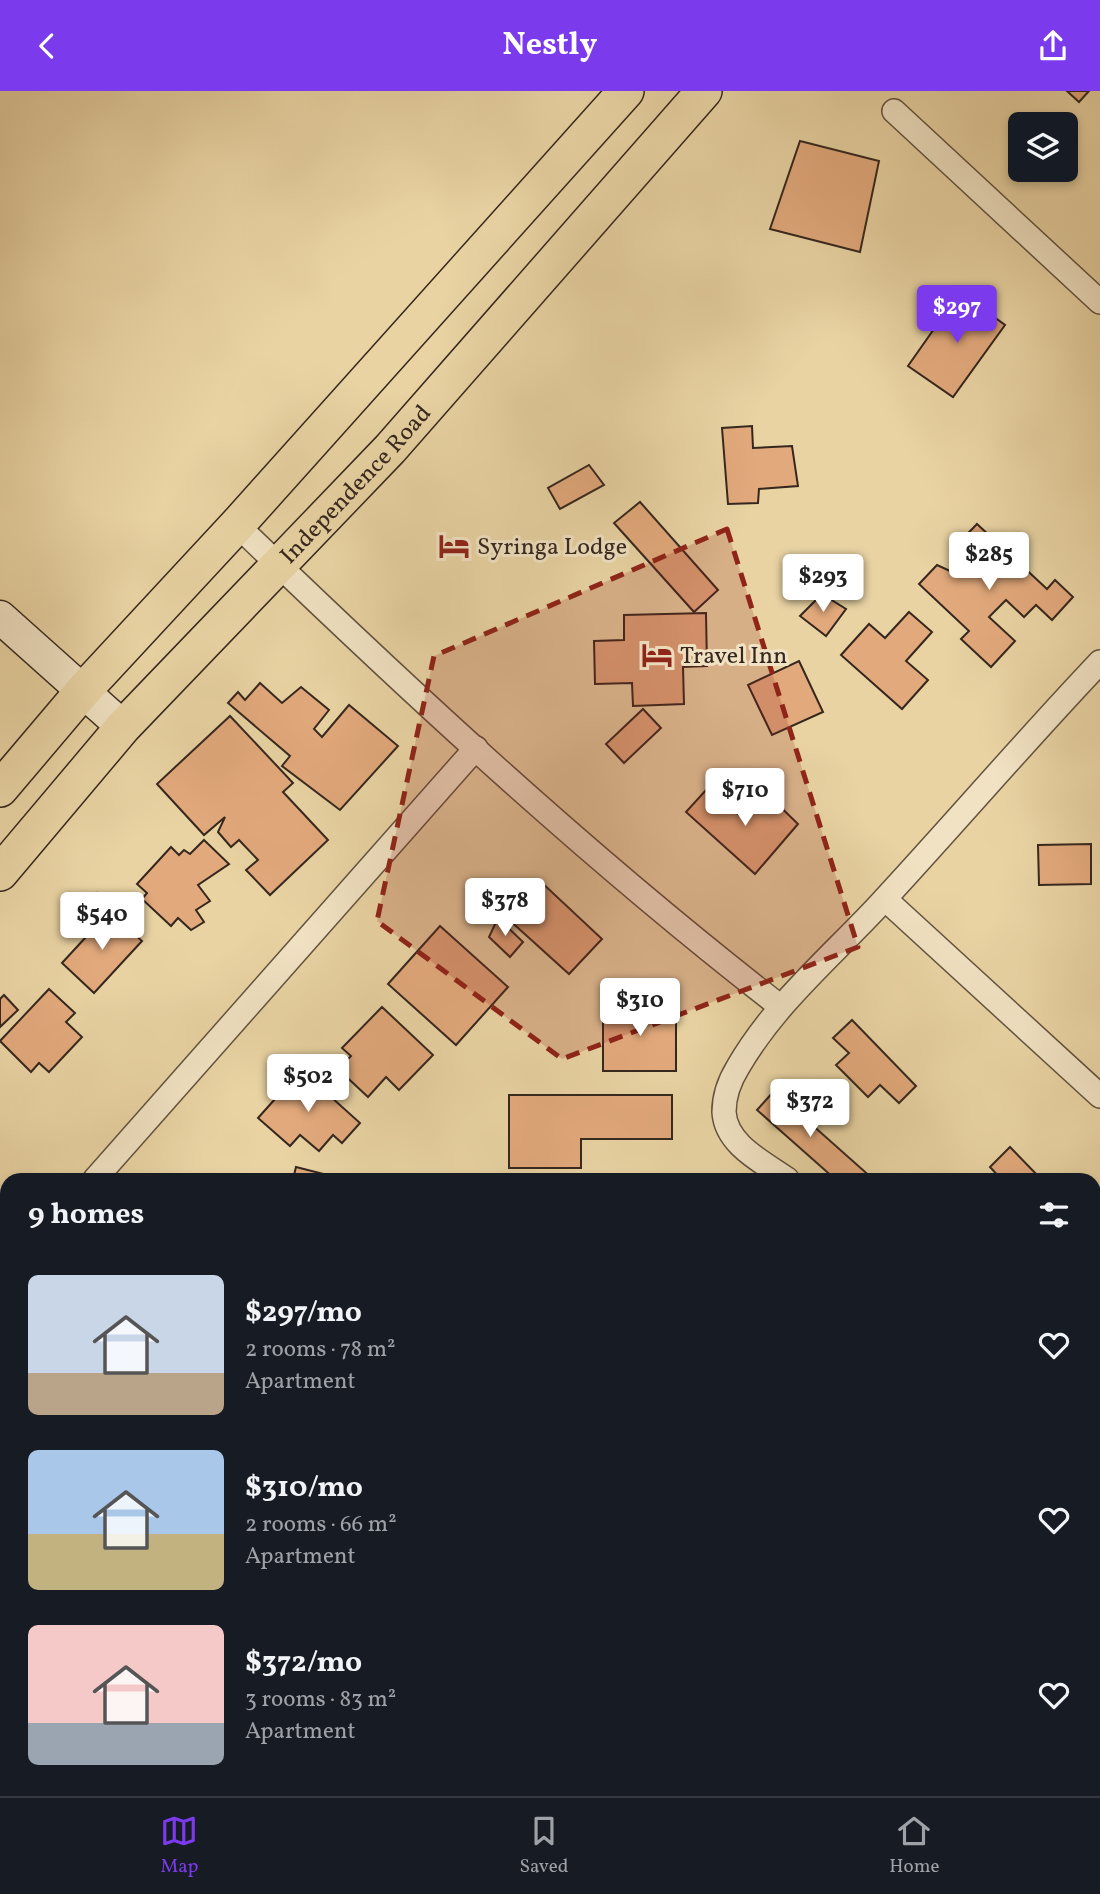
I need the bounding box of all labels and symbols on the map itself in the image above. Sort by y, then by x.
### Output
pin: $297 [916,285,998,345]
street label: Independence Road [273,398,440,573]
hotel icon: Syringa Lodge [437,529,471,563]
place label: Syringa Lodge [477,531,627,565]
pin: $285 [948,533,1030,592]
pin: $293 [782,554,864,614]
hotel icon: Travel Inn [640,638,674,672]
place label: Travel Inn [680,640,787,674]
pin: $710 [704,769,786,828]
pin: $378 [464,879,546,938]
pin: $540 [61,893,143,952]
pin: $310 [599,979,681,1038]
pin: $502 [267,1055,349,1114]
pin: $372 [769,1079,851,1139]

